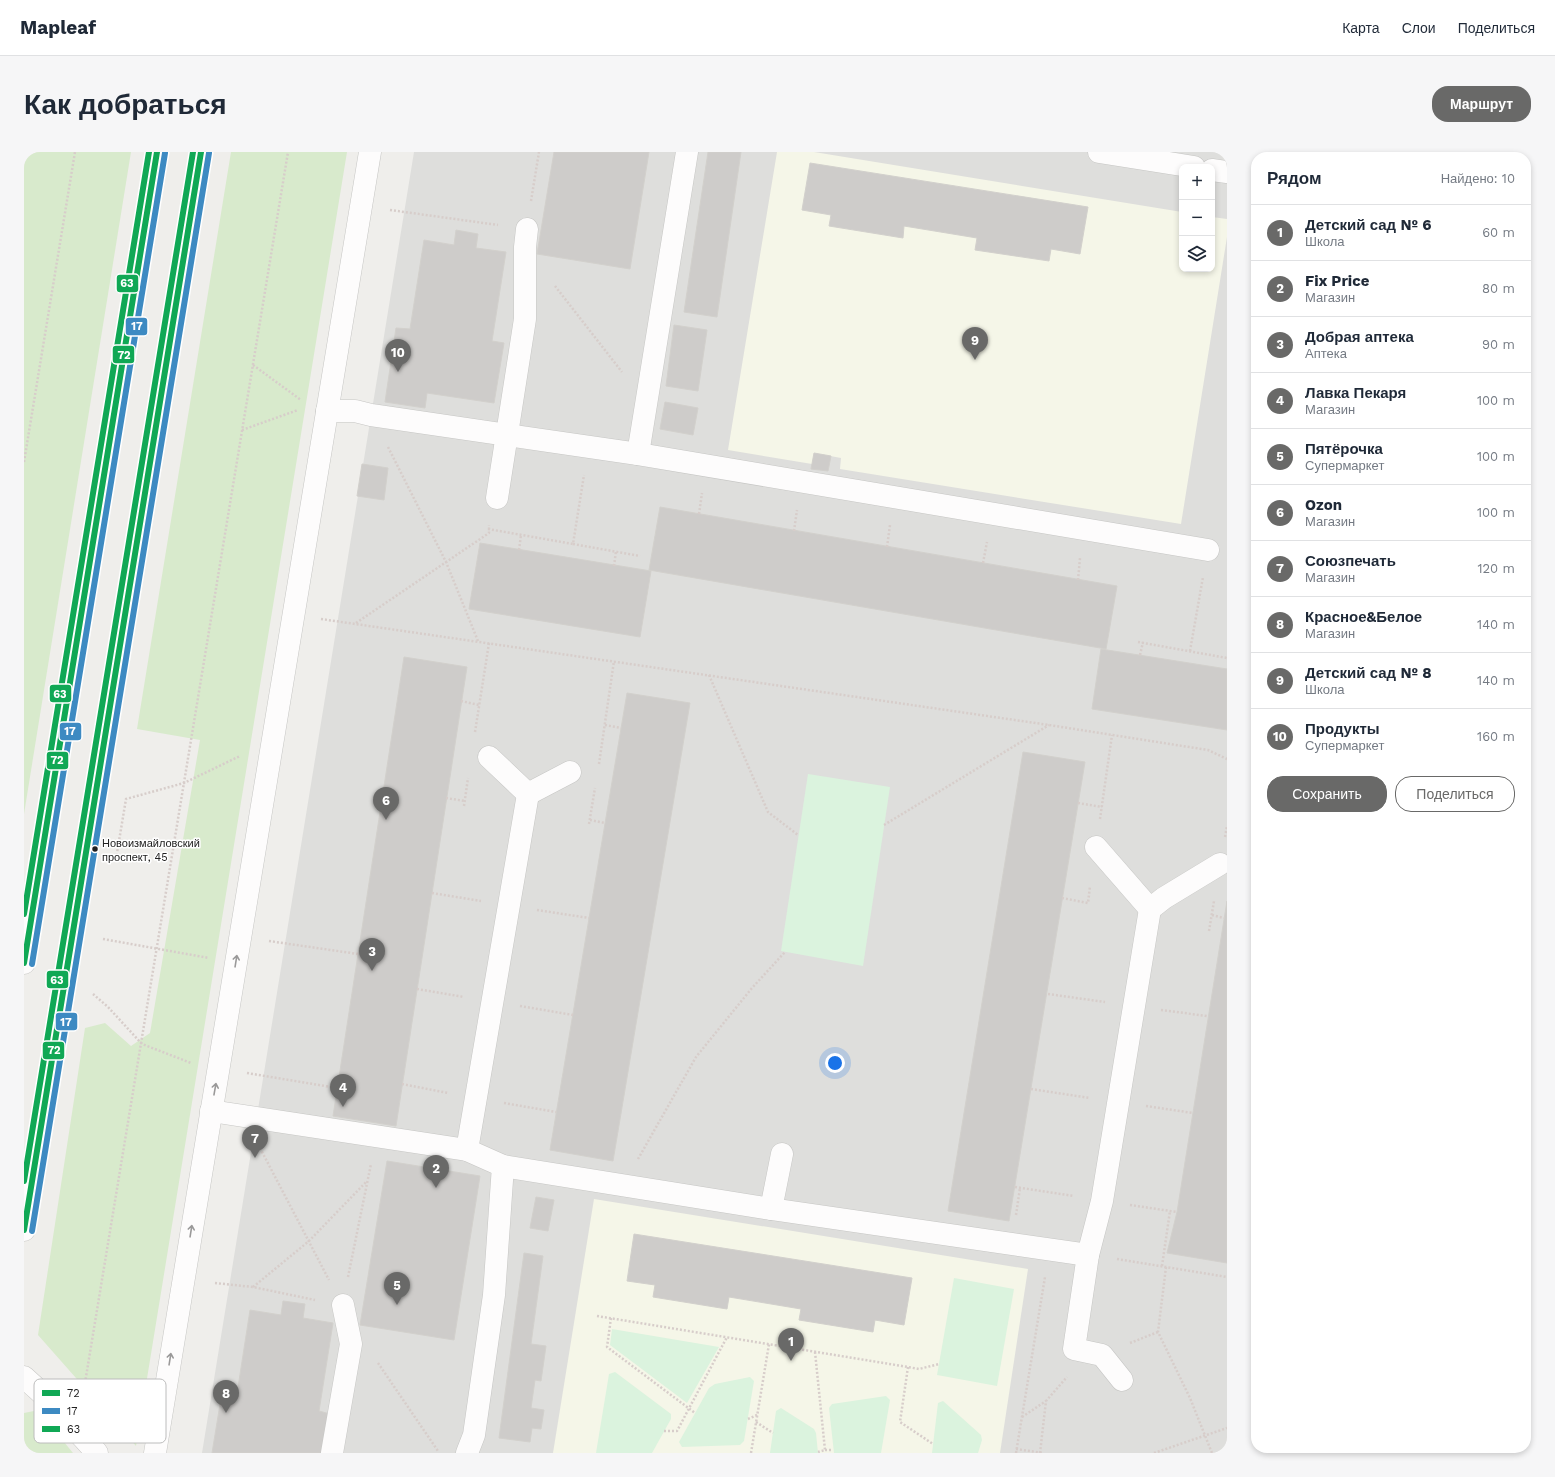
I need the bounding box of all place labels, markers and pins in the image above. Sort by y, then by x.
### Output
pin: 9 [962,327,988,360]
pin: 10 [385,339,411,372]
pin: 6 [373,787,399,820]
place label: Новоизмайловский проспект, 45 [102,837,200,864]
marker: Новоизмайловский проспект, 45 [90,844,100,854]
pin: 3 [359,938,385,971]
pin: 4 [330,1074,356,1107]
pin: 7 [242,1125,268,1158]
pin: 2 [423,1155,449,1188]
pin: 5 [384,1272,410,1305]
pin: 1 [778,1328,804,1361]
pin: 8 [213,1380,239,1413]

